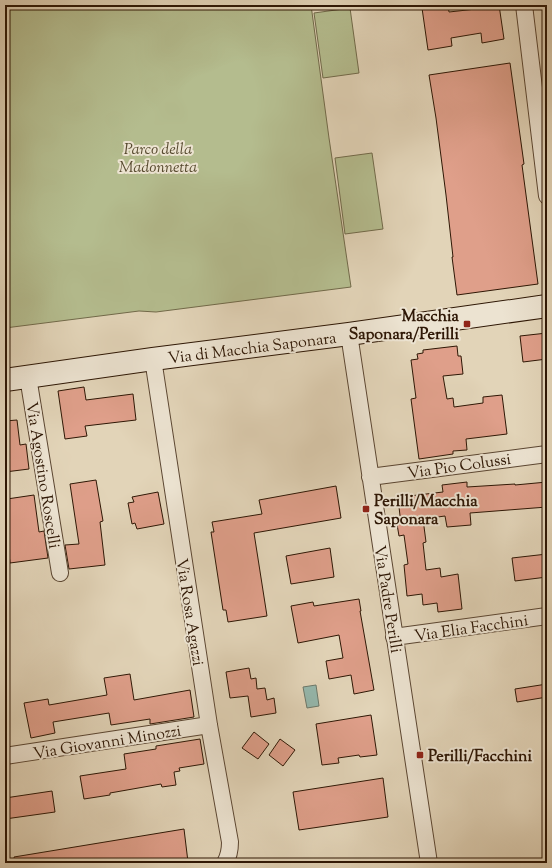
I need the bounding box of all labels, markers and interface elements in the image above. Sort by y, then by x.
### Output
park label: Parco della Madonnetta [119,139,197,180]
place label: Macchia Saponara/Perilli [349,306,460,347]
marker: Macchia Saponara/Perilli [462,319,472,329]
street label: Via di Macchia Saponara [167,328,338,371]
street label: Via Agostino Roscelli [19,400,65,551]
street label: Via Pio Colussi [406,449,513,486]
place label: Perilli/Macchia Saponara [374,491,478,532]
marker: Perilli/Macchia Saponara [361,504,371,514]
street label: Via Padre Perilli [367,544,406,655]
street label: Via Rosa Agazzi [169,557,208,668]
street label: Via Elia Facchini [413,610,530,649]
street label: Via Giovanni Minozzi [32,720,184,767]
place label: Perilli/Facchini [428,746,533,769]
marker: Perilli/Facchini [415,750,425,760]

